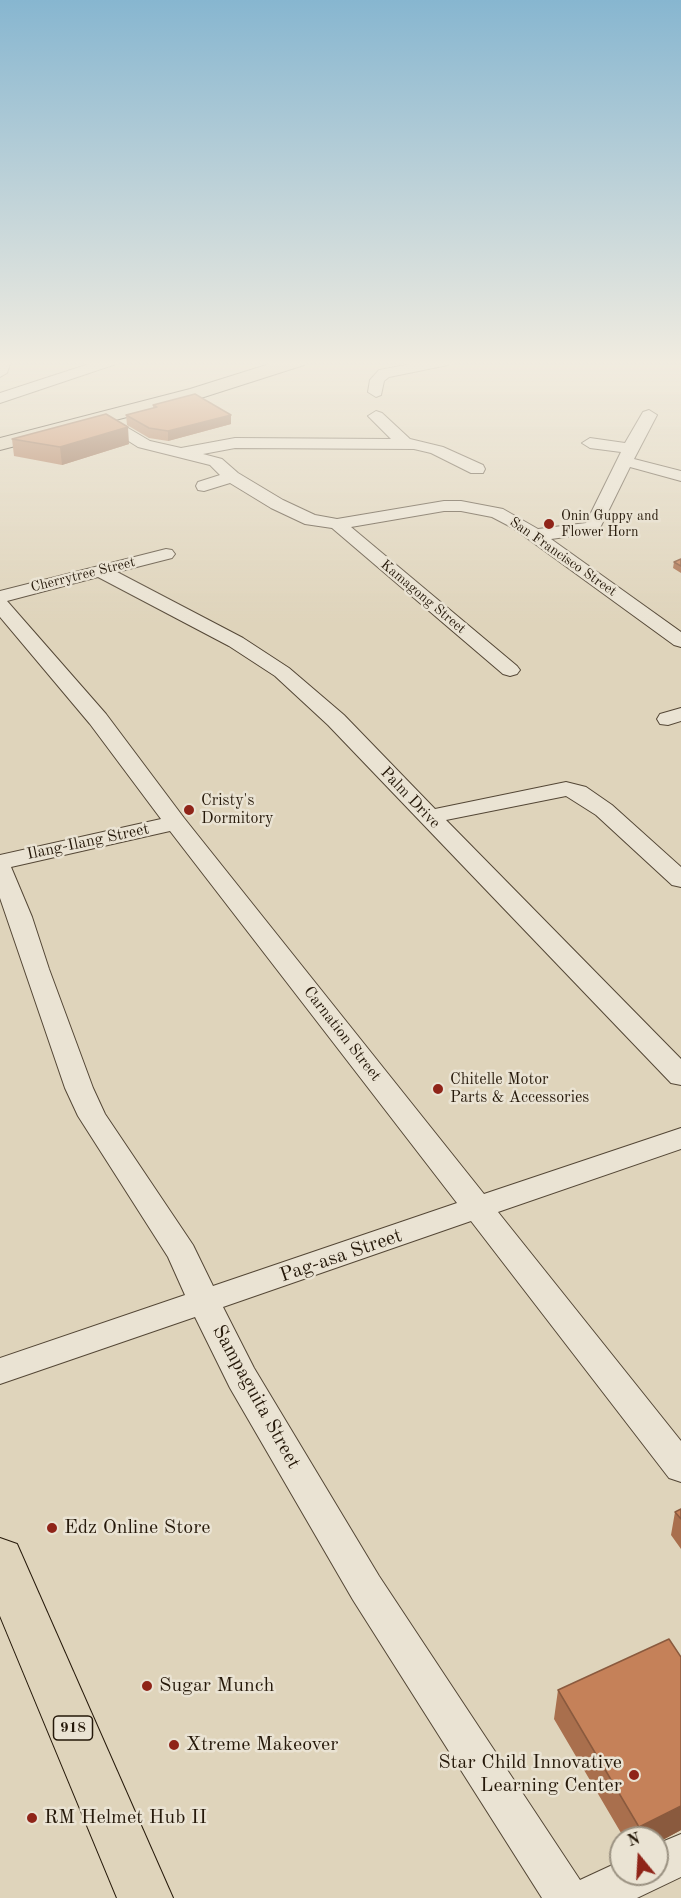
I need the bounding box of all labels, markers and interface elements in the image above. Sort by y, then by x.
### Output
place label: Onin Guppy and Flower Horn [561,508,659,540]
street label: San Francisco Street [506,514,620,600]
marker: Onin Guppy and Flower Horn [542,517,556,531]
street label: Cherrytree Street [29,554,137,596]
street label: Kamagong Street [377,556,469,638]
street label: Palm Drive [376,763,444,833]
place label: Cristy's Dormitory [201,791,274,829]
marker: Cristy's Dormitory [182,803,196,817]
street label: Ilang-Ilang Street [25,820,151,864]
street label: Carnation Street [299,983,385,1085]
place label: Chitelle Motor Parts & Accessories [450,1070,589,1108]
marker: Chitelle Motor Parts & Accessories [431,1082,445,1096]
street label: Pag-asa Street [277,1224,405,1288]
street label: Sampaguita Street [207,1321,305,1473]
place label: Edz Online Store [64,1516,211,1540]
marker: Edz Online Store [45,1521,59,1535]
place label: Sugar Munch [159,1674,274,1698]
marker: Sugar Munch [140,1679,154,1693]
road number: 918 [54,1716,92,1740]
place label: Xtreme Makeover [186,1733,338,1757]
marker: Xtreme Makeover [167,1738,181,1752]
place label: Star Child Innovative Learning Center [438,1751,622,1798]
marker: Star Child Innovative Learning Center [627,1768,641,1782]
place label: RM Helmet Hub II [44,1806,207,1830]
marker: RM Helmet Hub II [25,1811,39,1825]
north arrow [609,1826,669,1886]
text: N [626,1831,642,1850]

